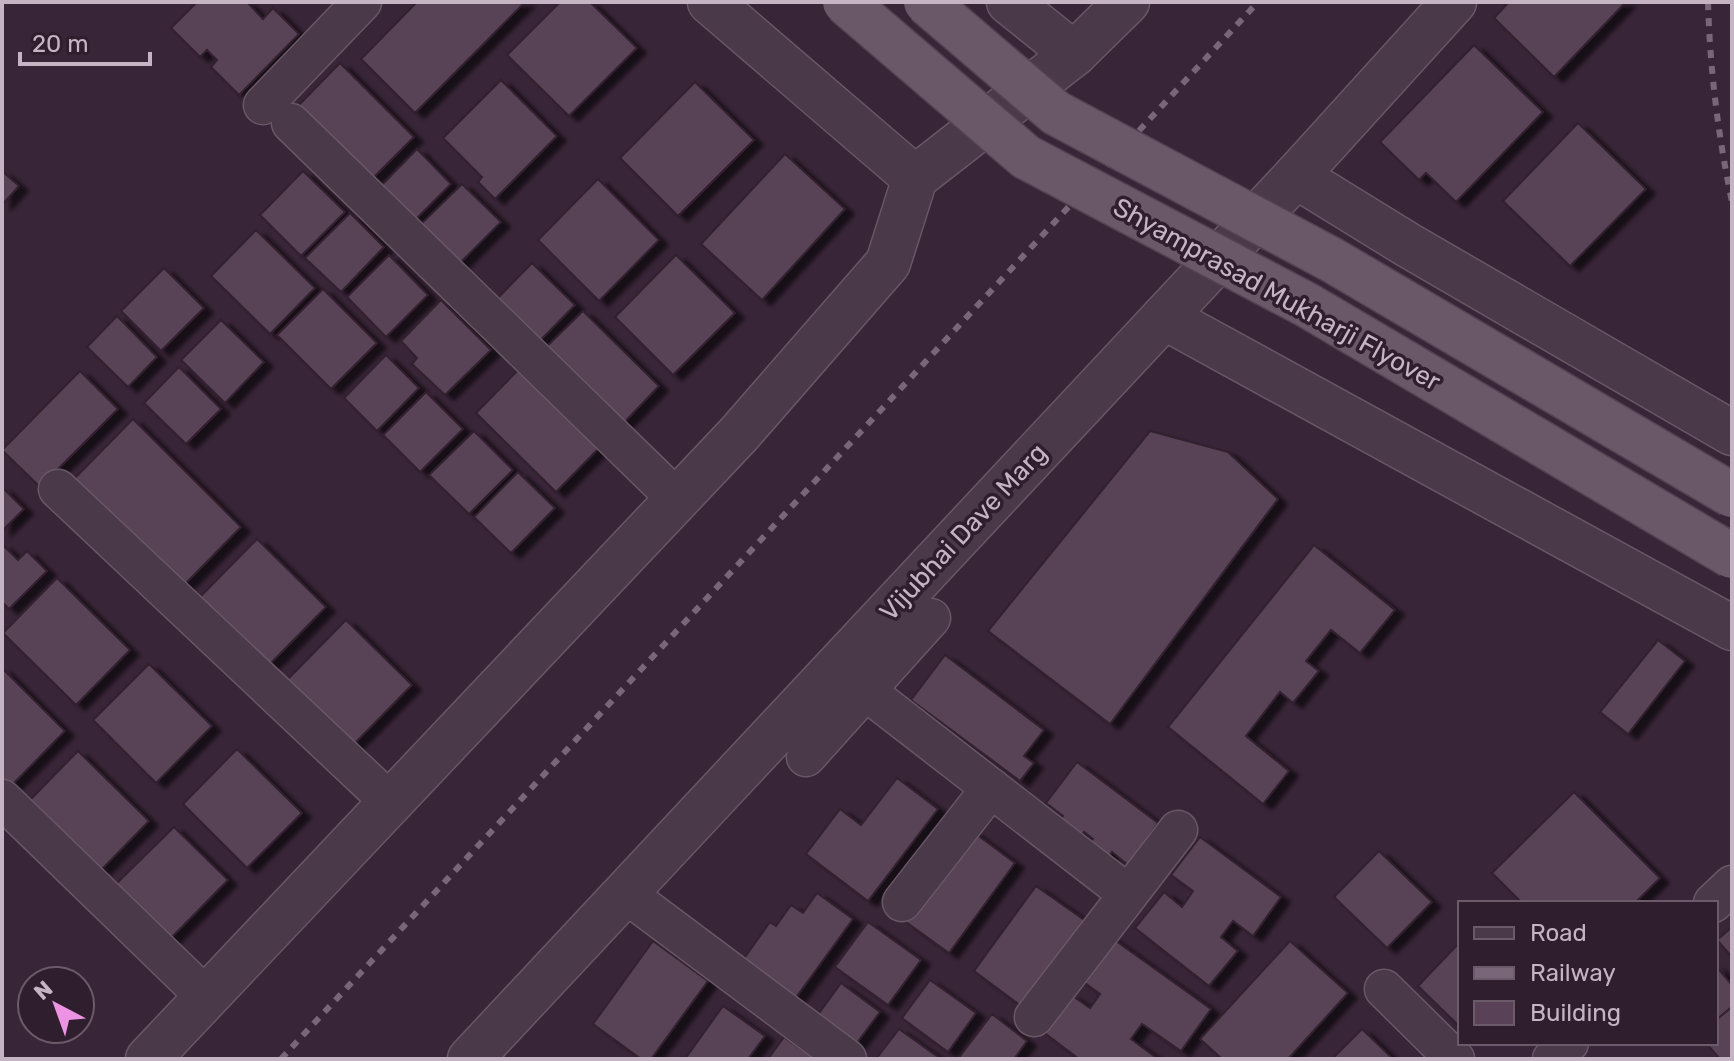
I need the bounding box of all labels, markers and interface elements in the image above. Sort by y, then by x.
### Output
scale bar [20,16,150,66]
text: 20 m [32,30,89,58]
street label: Shyamprasad Mukharji Flyover [1108,191,1446,398]
street label: Vijubhai Dave Marg [873,437,1053,627]
legend [1458,901,1718,1045]
text: Road [1530,919,1587,947]
text: Railway [1530,959,1616,987]
north arrow [16,965,96,1045]
text: N [28,975,58,1006]
text: Building [1530,999,1621,1027]

